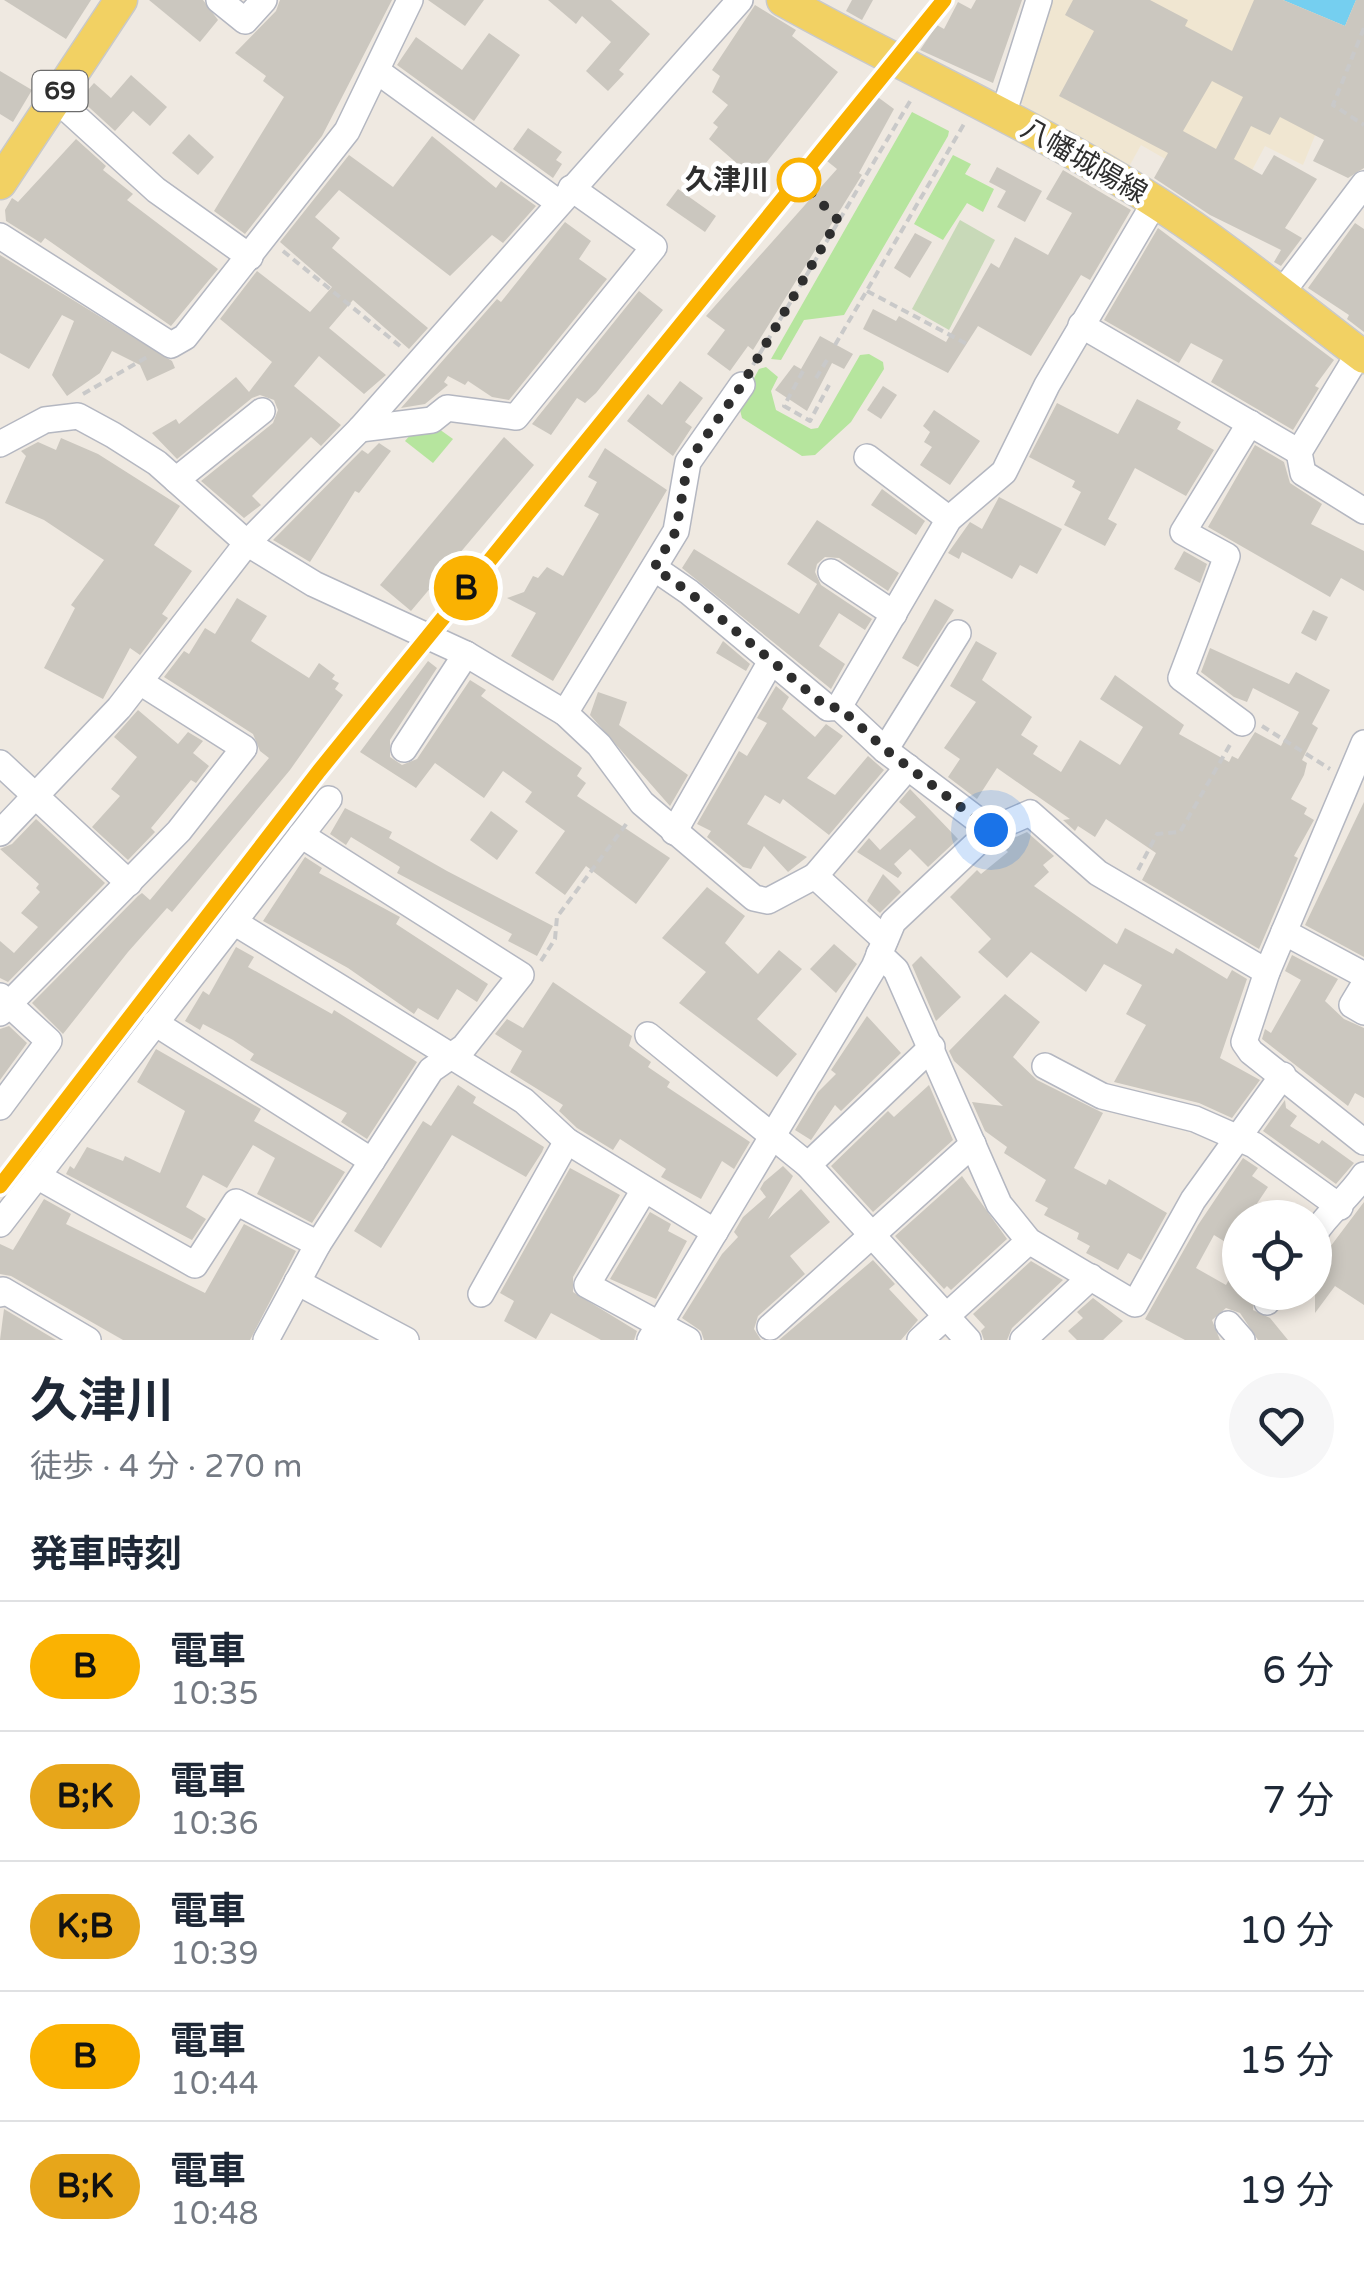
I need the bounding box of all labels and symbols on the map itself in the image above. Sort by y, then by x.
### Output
road number: 69 [32,71,88,111]
street label: 八幡城陽線 [1015,111,1153,211]
marker: 久津川 [778,159,820,201]
place label: 久津川 [685,163,769,197]
line badge: B [434,556,498,620]
your location [966,805,1016,855]

